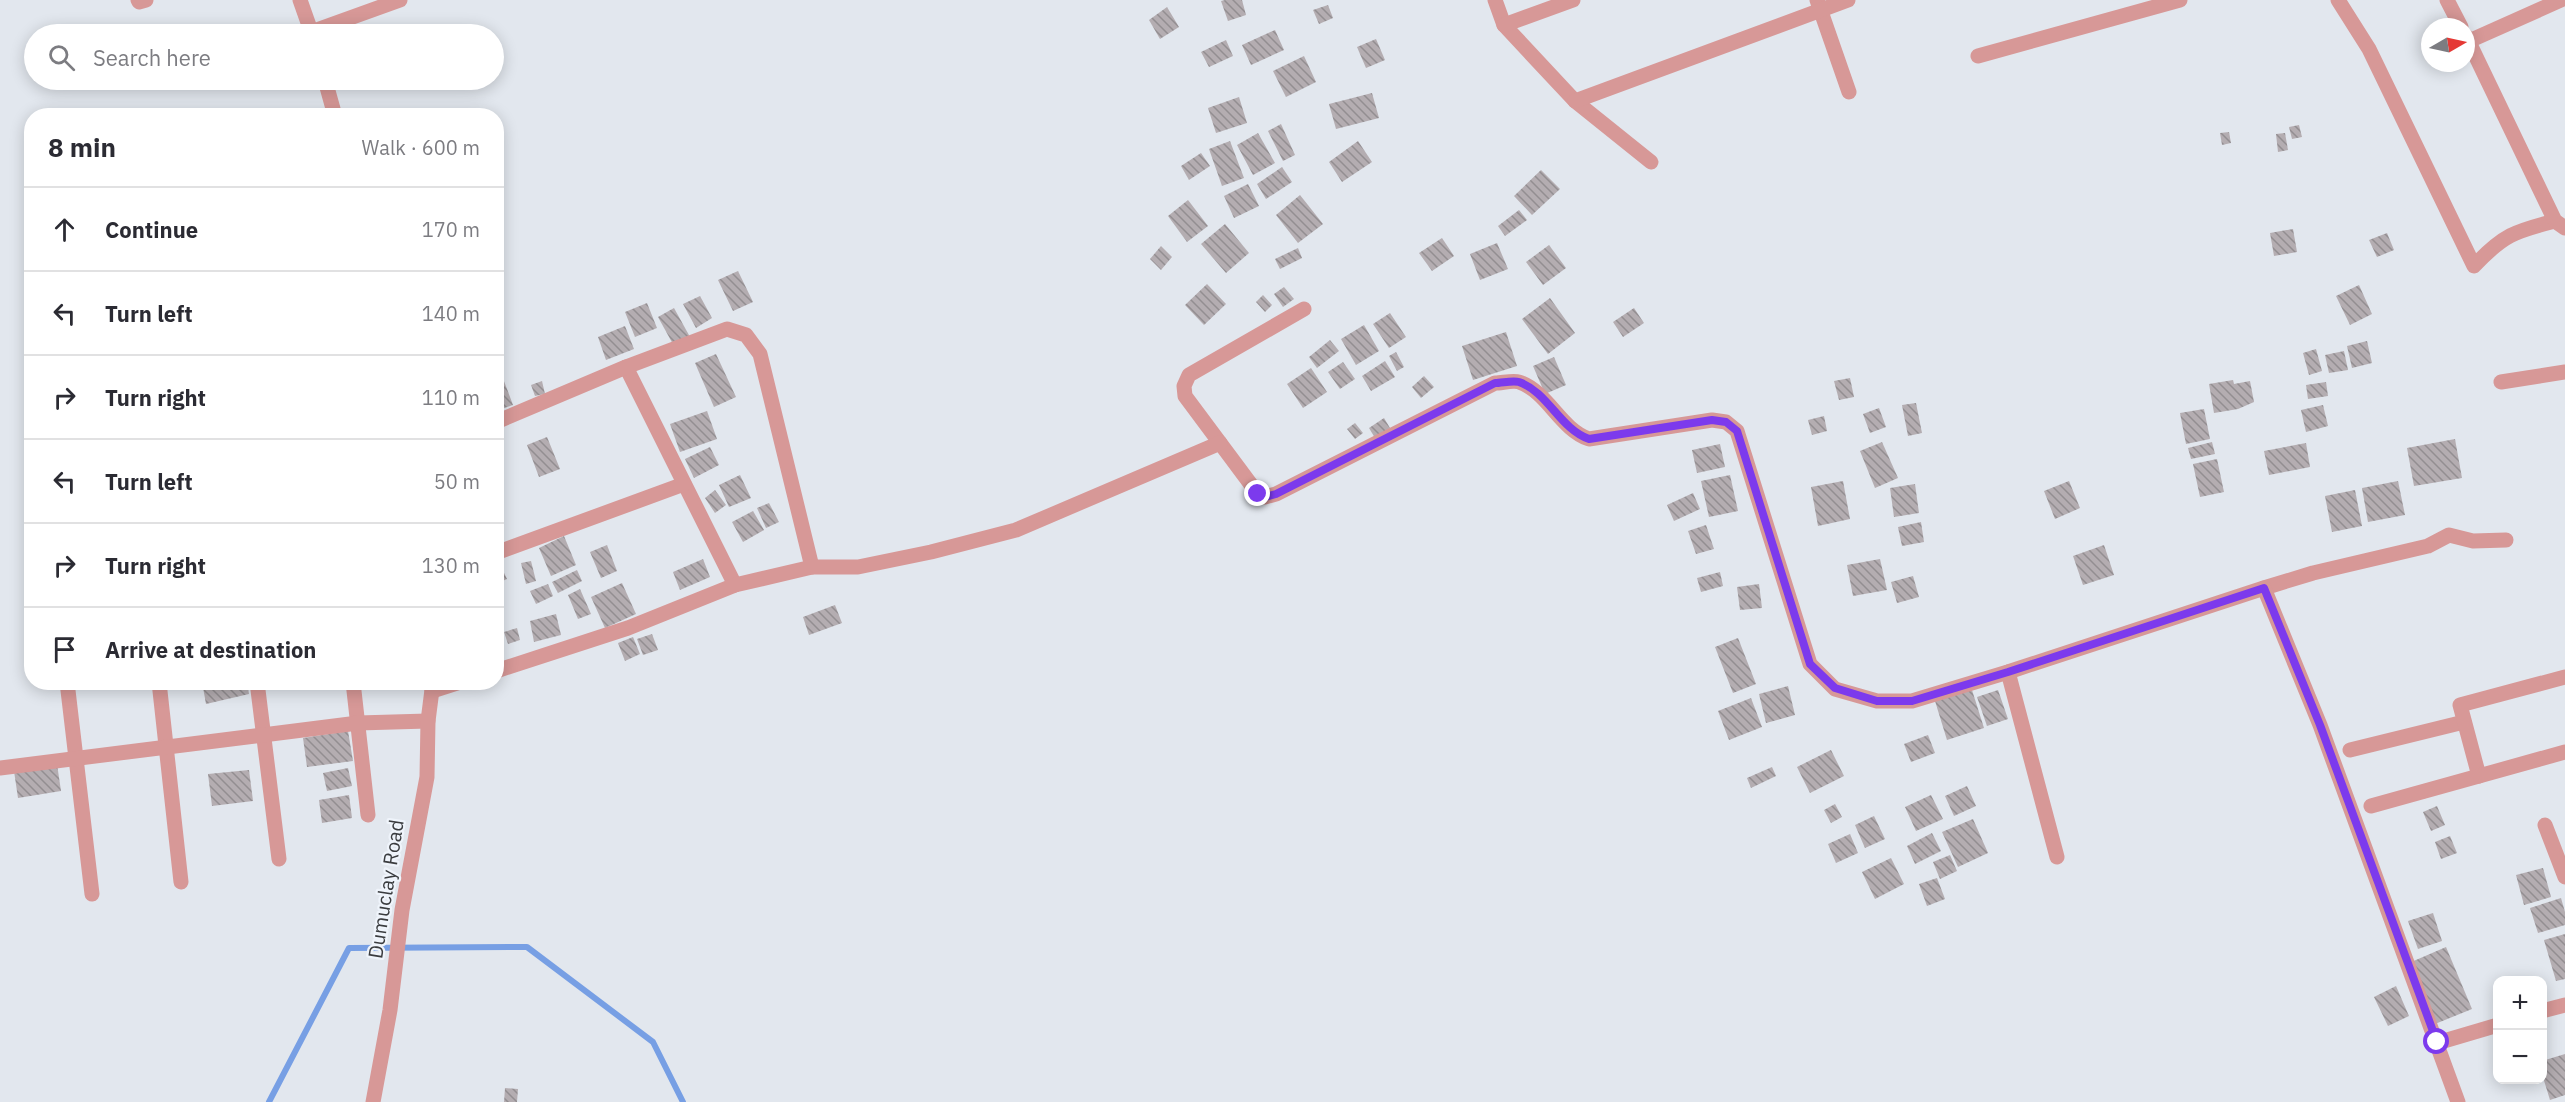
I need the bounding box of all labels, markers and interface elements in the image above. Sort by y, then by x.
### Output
north arrow [2421,18,2475,72]
search box [24,24,504,90]
icon: search [45,41,78,74]
text: Search here [93,43,211,72]
text: 8 min [48,130,116,164]
text: Walk · 600 m [362,134,480,161]
icon: ahead [48,213,81,246]
text: Continue [105,215,198,244]
text: 170 m [422,216,480,243]
icon: left [48,297,81,330]
text: Turn left [105,299,193,328]
text: 140 m [422,300,480,327]
icon: right [48,381,81,414]
text: Turn right [105,383,206,412]
text: 110 m [422,384,480,411]
icon: left [48,465,81,498]
text: Turn left [105,467,193,496]
text: 50 m [434,468,480,495]
route end [1244,480,1270,506]
icon: right [48,549,81,582]
text: Turn right [105,551,206,580]
text: 130 m [422,552,480,579]
icon: arrive [48,633,81,666]
text: Arrive at destination [105,635,316,664]
street label: Dumuclay Road [361,817,410,960]
map controls [2493,976,2547,1084]
button: + [2493,976,2547,1030]
route start [2423,1028,2449,1054]
button: − [2493,1030,2547,1084]

